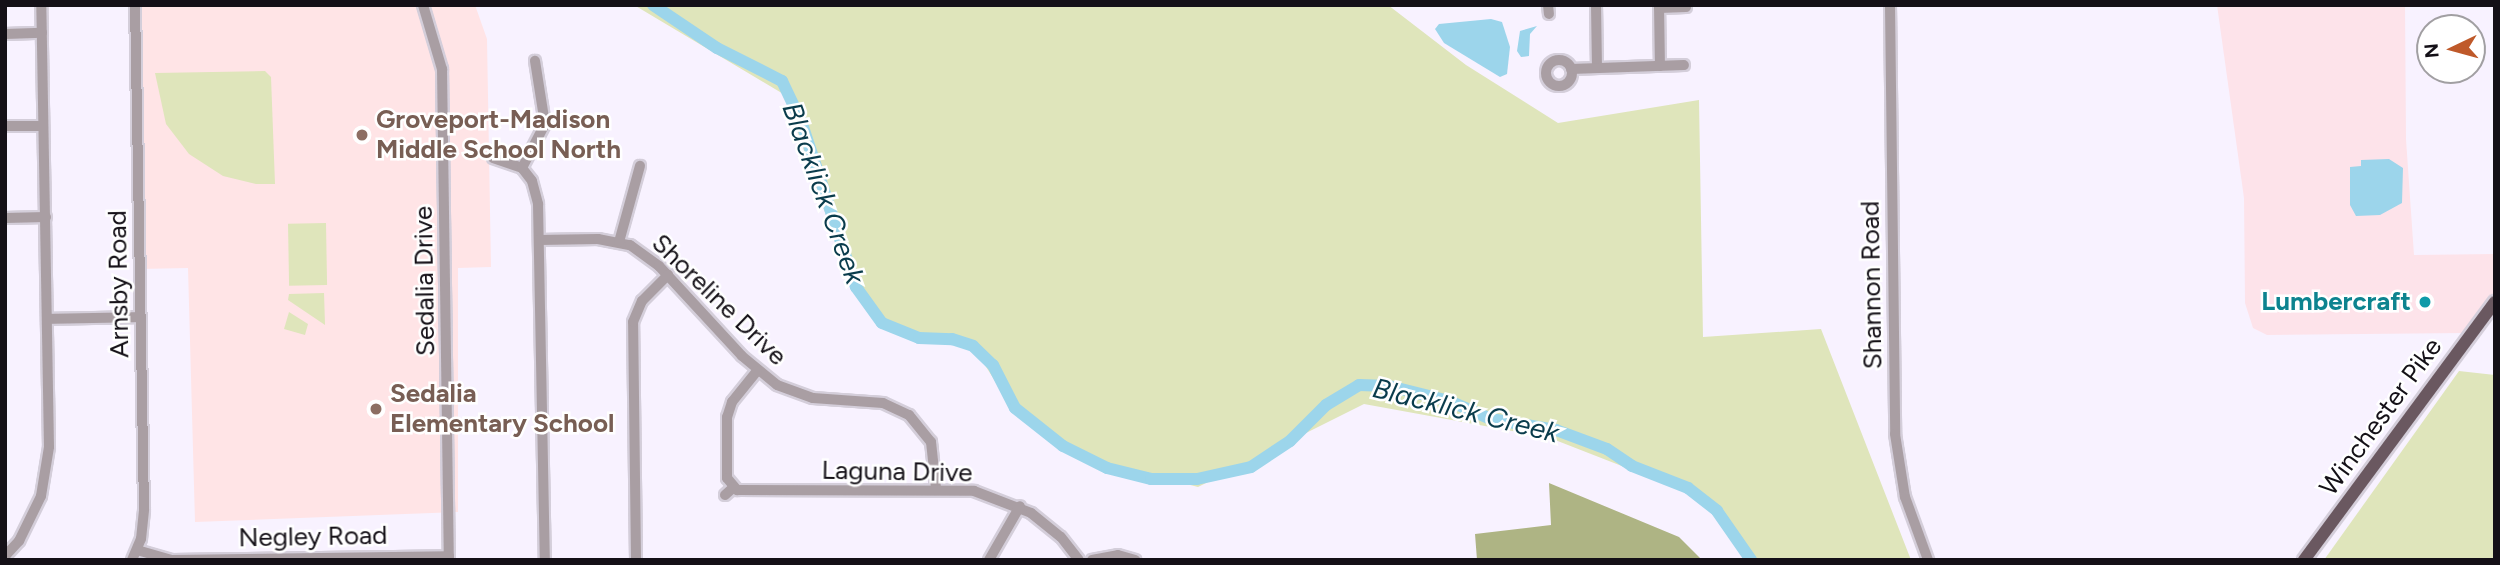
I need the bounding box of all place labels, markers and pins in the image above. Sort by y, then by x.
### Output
place label: Groveport-Madison Middle School North [376,104,621,166]
marker: Groveport-Madison Middle School North [354,127,370,143]
place label: Lumbercraft [2261,286,2411,318]
marker: Lumbercraft [2417,294,2433,310]
place label: Sedalia Elementary School [390,378,614,440]
marker: Sedalia Elementary School [368,401,384,417]

